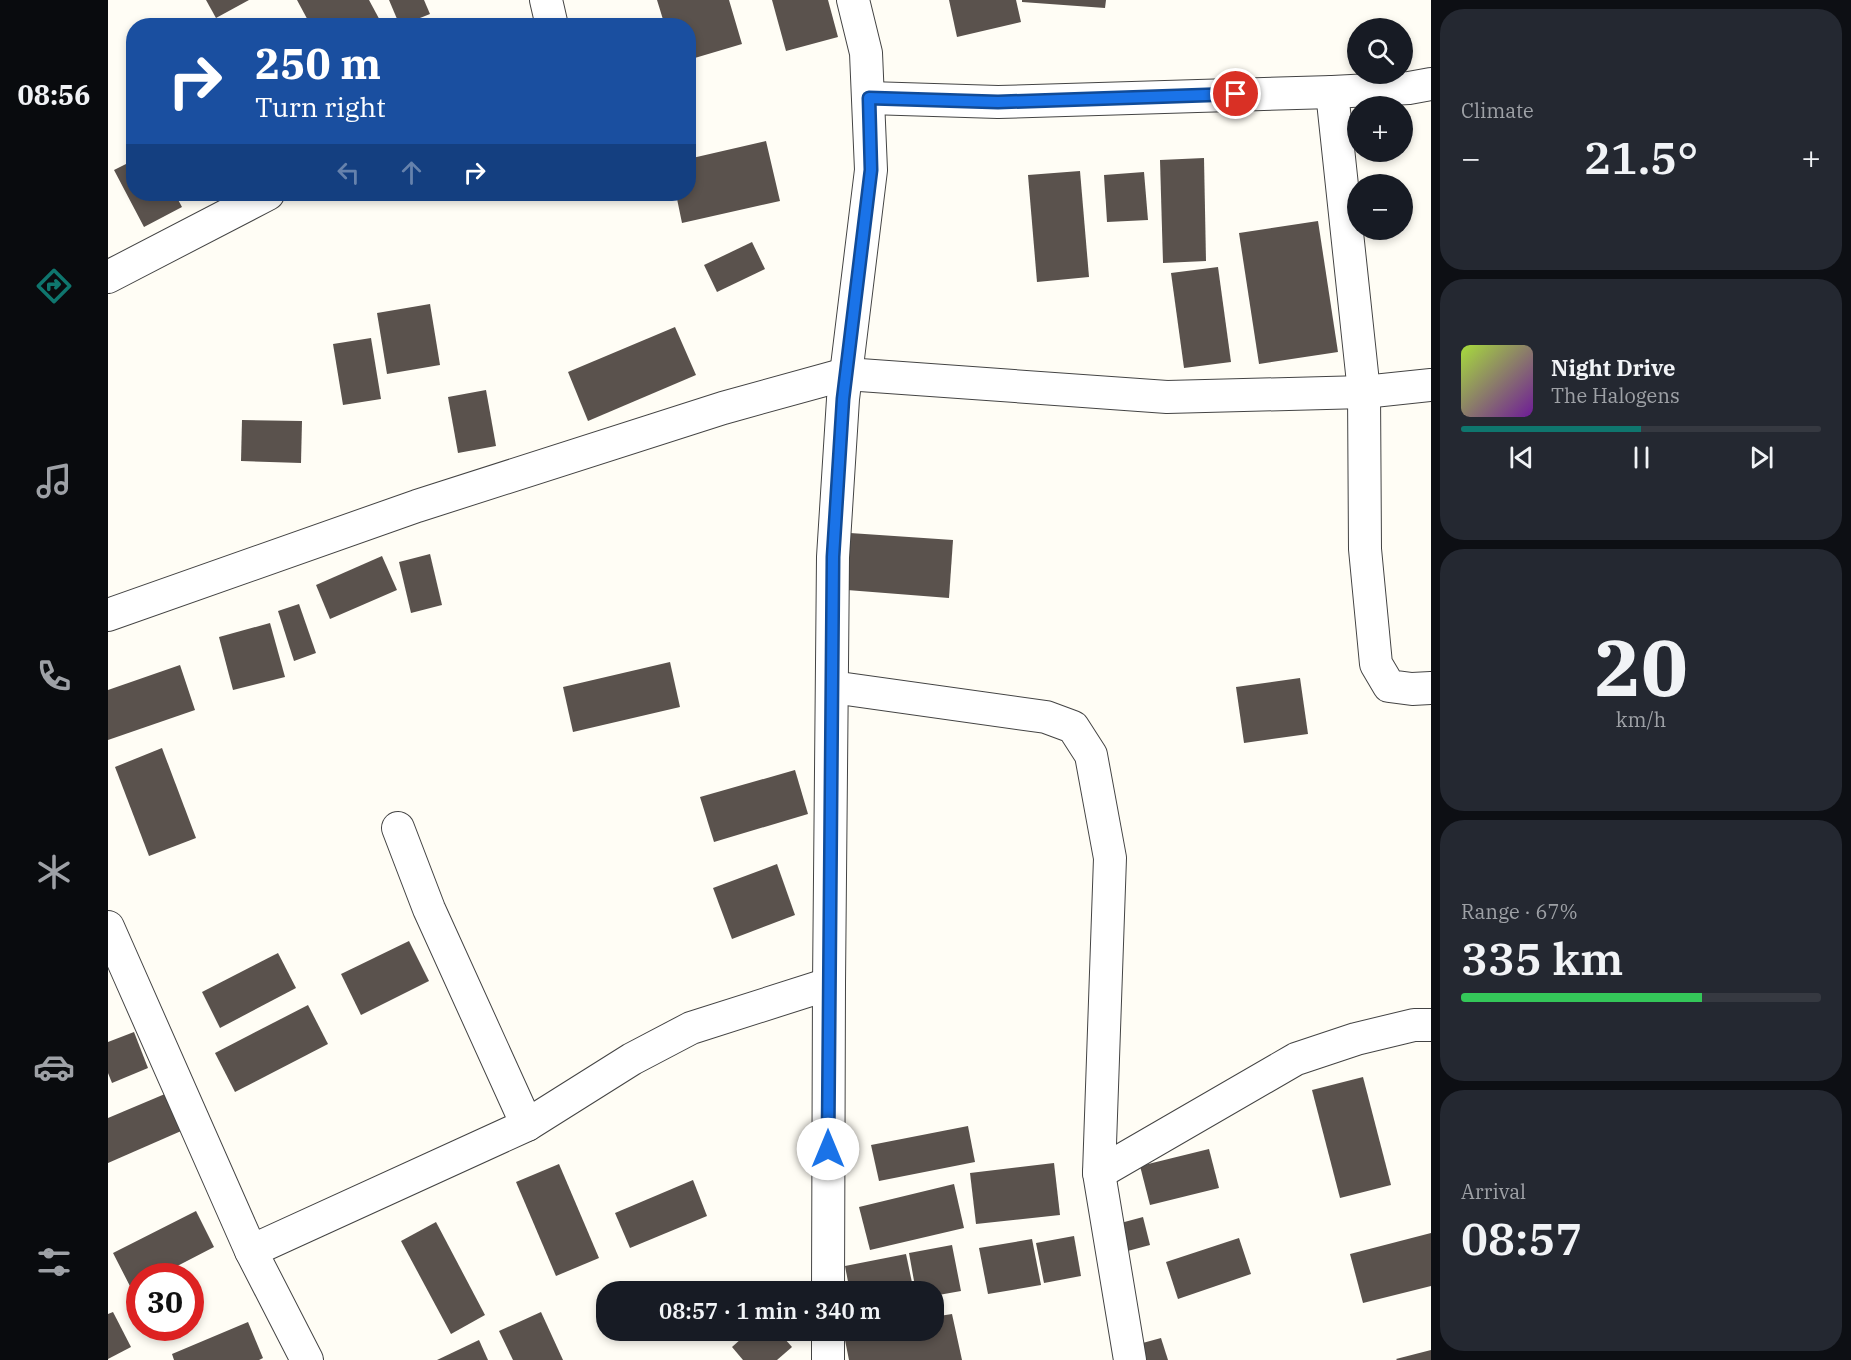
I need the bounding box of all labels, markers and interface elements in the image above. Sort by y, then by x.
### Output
map controls [1347,18,1413,240]
button: search [1347,18,1413,84]
text: 250 m [255,36,381,91]
icon: right [156,42,234,120]
pin [1210,68,1261,119]
text: 08:56 [18,77,90,112]
icon: arrive [1219,77,1252,110]
text: Turn right [255,89,386,124]
button: + [1347,96,1413,162]
text: Climate [1461,97,1534,124]
text: 21.5° [1584,128,1698,186]
text: − [1461,136,1481,179]
text: + [1801,136,1821,179]
icon: left [332,156,365,189]
icon: ahead [395,156,428,189]
icon: right [458,156,491,189]
button: − [1347,174,1413,240]
icon: directions [33,265,75,307]
text: Night Drive [1551,353,1676,382]
text: The Halogens [1551,382,1680,409]
icon: previous [1505,441,1538,474]
icon: pause [1625,441,1658,474]
icon: next [1745,441,1778,474]
icon: music [33,460,75,502]
text: 20 [1594,616,1688,717]
icon: phone [33,655,75,697]
text: km/h [1616,706,1666,733]
icon: climate [33,851,75,893]
text: Range · 67% [1461,898,1578,925]
text: 335 km [1461,929,1623,987]
icon: car [33,1046,75,1088]
position arrow [796,1117,860,1181]
text: Arrival [1461,1178,1526,1205]
text: 08:57 [1461,1209,1582,1267]
icon: filters [33,1241,75,1283]
speed limit sign: 30 [126,1263,204,1341]
text: 08:57 · 1 min · 340 m [659,1296,881,1325]

